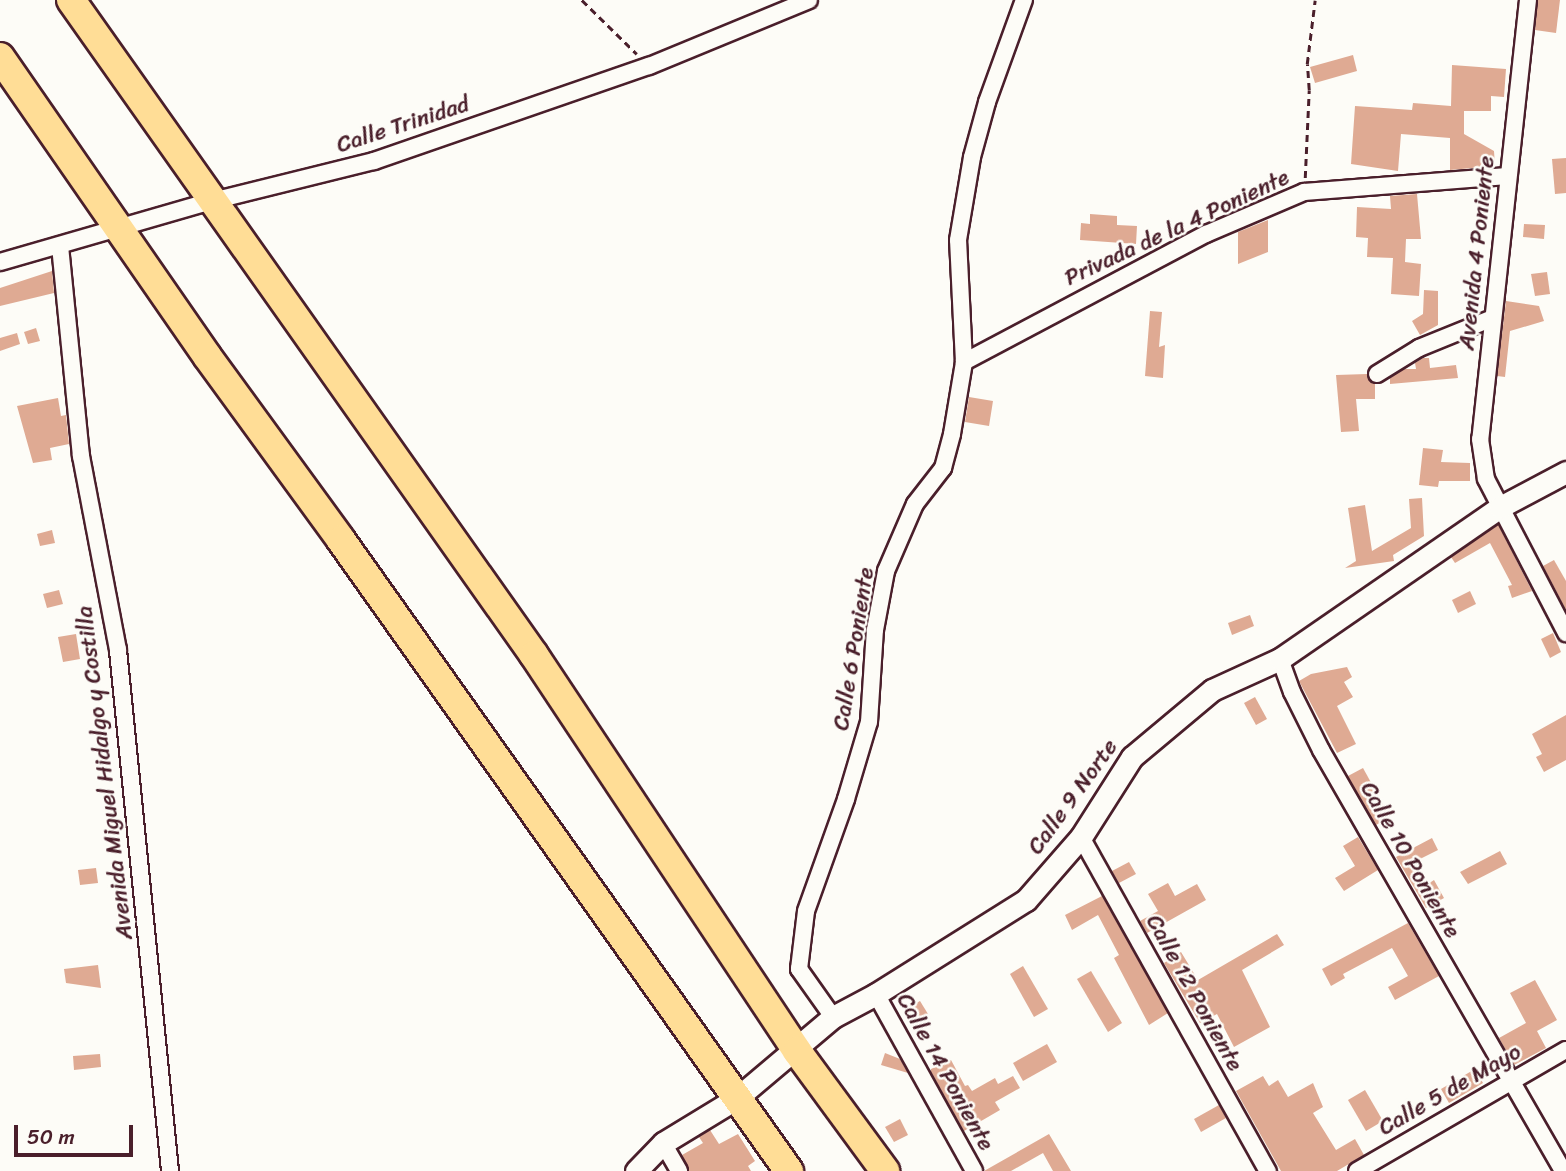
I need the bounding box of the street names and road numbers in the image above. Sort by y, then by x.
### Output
street label: Calle Trinidad [333,91,473,159]
street label: Avenida 4 Poniente [1453,154,1501,352]
street label: Privada de la 4 Poniente [1060,164,1294,292]
street label: Calle 6 Poniente [827,565,881,733]
street label: Avenida Miguel Hidalgo y Costilla [71,605,139,941]
street label: Calle 9 Norte [1022,734,1124,860]
street label: Calle 10 Poniente [1354,777,1466,943]
street label: Calle 12 Poniente [1140,910,1248,1076]
street label: Calle 14 Poniente [890,988,1000,1156]
street label: Calle 5 de Mayo [1374,1038,1526,1142]

